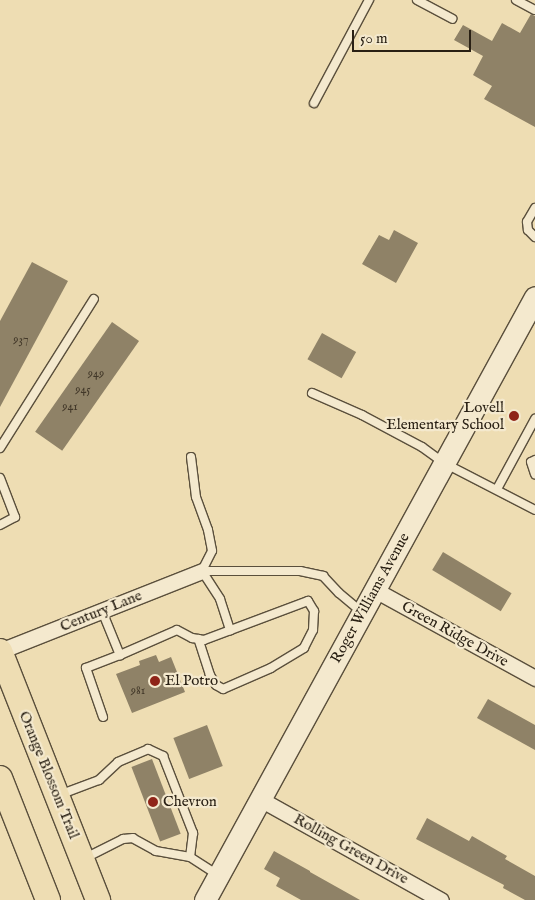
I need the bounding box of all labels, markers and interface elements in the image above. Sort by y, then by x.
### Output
scale bar [355,20,474,52]
text: 50 m [360,29,388,48]
house number: 937 [13,333,29,347]
house number: 949 [88,367,104,381]
house number: 945 [75,383,91,397]
place label: Lovell Elementary School [386,398,504,433]
house number: 941 [62,400,78,414]
marker: Lovell Elementary School [508,410,520,422]
street label: Roger Williams Avenue [327,530,413,666]
street label: Century Lane [57,586,145,636]
street label: Green Ridge Drive [399,597,511,671]
place label: El Potro [165,672,218,690]
marker: El Potro [149,675,161,687]
house number: 981 [131,684,145,698]
street label: Orange Blossom Trail [15,709,83,841]
place label: Chevron [163,793,217,811]
marker: Chevron [147,796,159,808]
street label: Rolling Green Drive [290,810,412,888]

